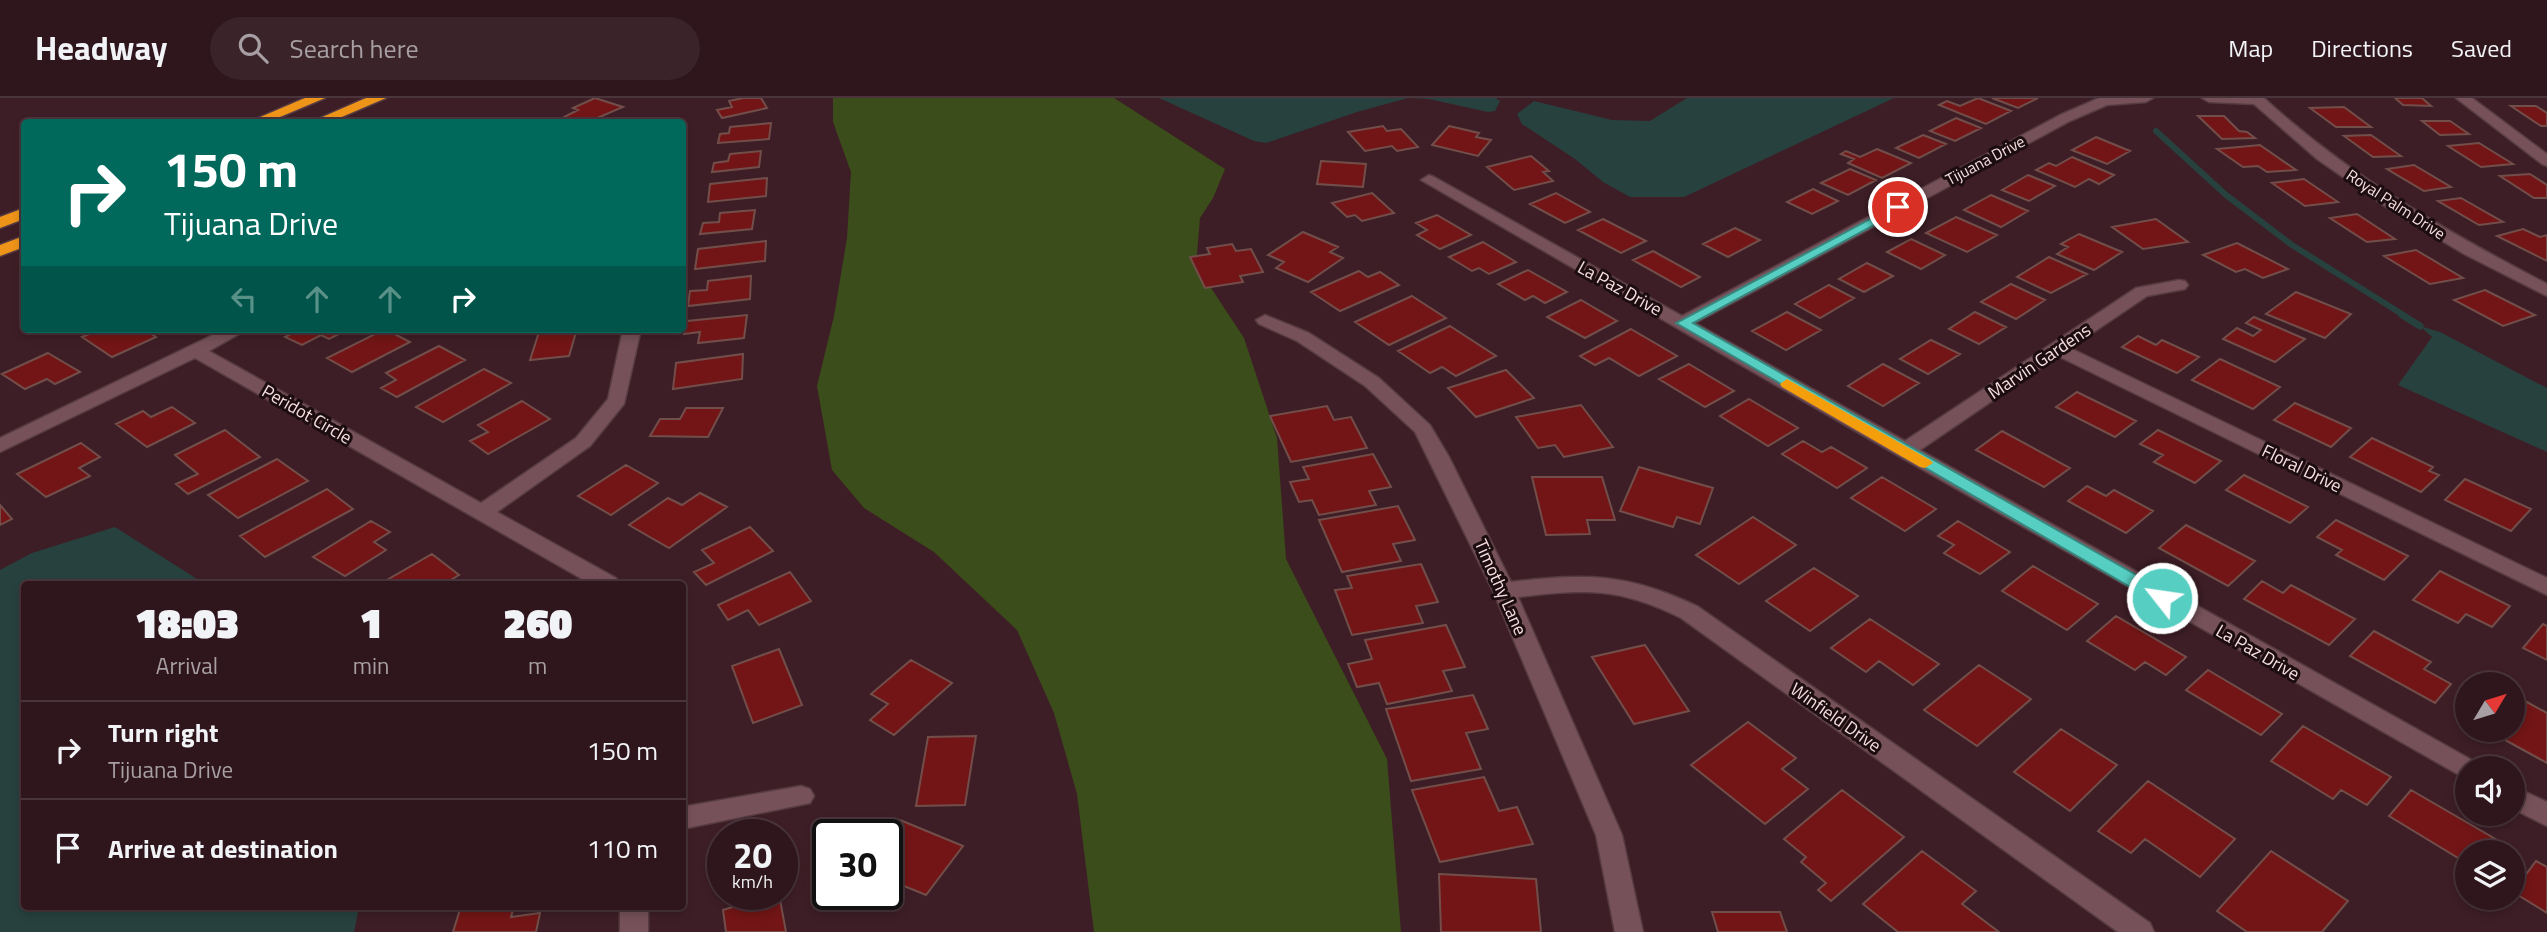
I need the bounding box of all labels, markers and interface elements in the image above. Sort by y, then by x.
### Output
search box [210,17,700,80]
text: Headway [35,23,168,73]
icon: search [234,29,272,67]
text: Search here [290,29,419,68]
text: Map [2228,30,2273,66]
text: Directions [2311,30,2413,66]
text: Saved [2451,30,2512,66]
street label: Tijuana Drive [1941,129,2029,191]
text: 150 m [164,131,298,206]
icon: right [49,147,140,238]
street label: Royal Palm Drive [2342,163,2450,245]
pin [1868,177,1928,237]
icon: arrive [1879,188,1917,226]
text: Tijuana Drive [164,199,338,247]
street label: La Paz Drive [1573,254,1667,322]
icon: left [225,280,263,318]
icon: ahead [298,280,336,318]
icon: ahead [371,280,409,318]
icon: right [444,280,482,318]
street label: Marvin Gardens [1982,316,2096,406]
street label: Peridot Circle [257,377,357,451]
street label: Floral Drive [2257,437,2347,499]
street label: Timothy Lane [1468,535,1534,639]
position arrow [2125,561,2199,635]
text: 18:03 [135,590,239,654]
text: 1 [360,590,383,654]
text: 260 [503,590,572,654]
street label: La Paz Drive [2211,617,2305,687]
text: Arrival [156,648,218,683]
text: min [353,648,389,683]
text: m [528,648,547,683]
north arrow [2455,672,2525,742]
map controls [2455,672,2525,910]
street label: Winfield Drive [1785,676,1887,758]
text: Turn right [108,713,219,752]
icon: right [49,731,87,769]
text: 150 m [587,731,658,770]
text: Tijuana Drive [108,752,233,787]
button: sound [2455,756,2525,826]
speed limit sign: 30 [812,819,903,910]
text: 20 [733,828,772,882]
icon: arrive [49,829,87,867]
text: Arrive at destination [108,829,338,868]
text: 110 m [587,829,658,868]
button: layers [2455,840,2525,910]
text: km/h [732,868,773,895]

